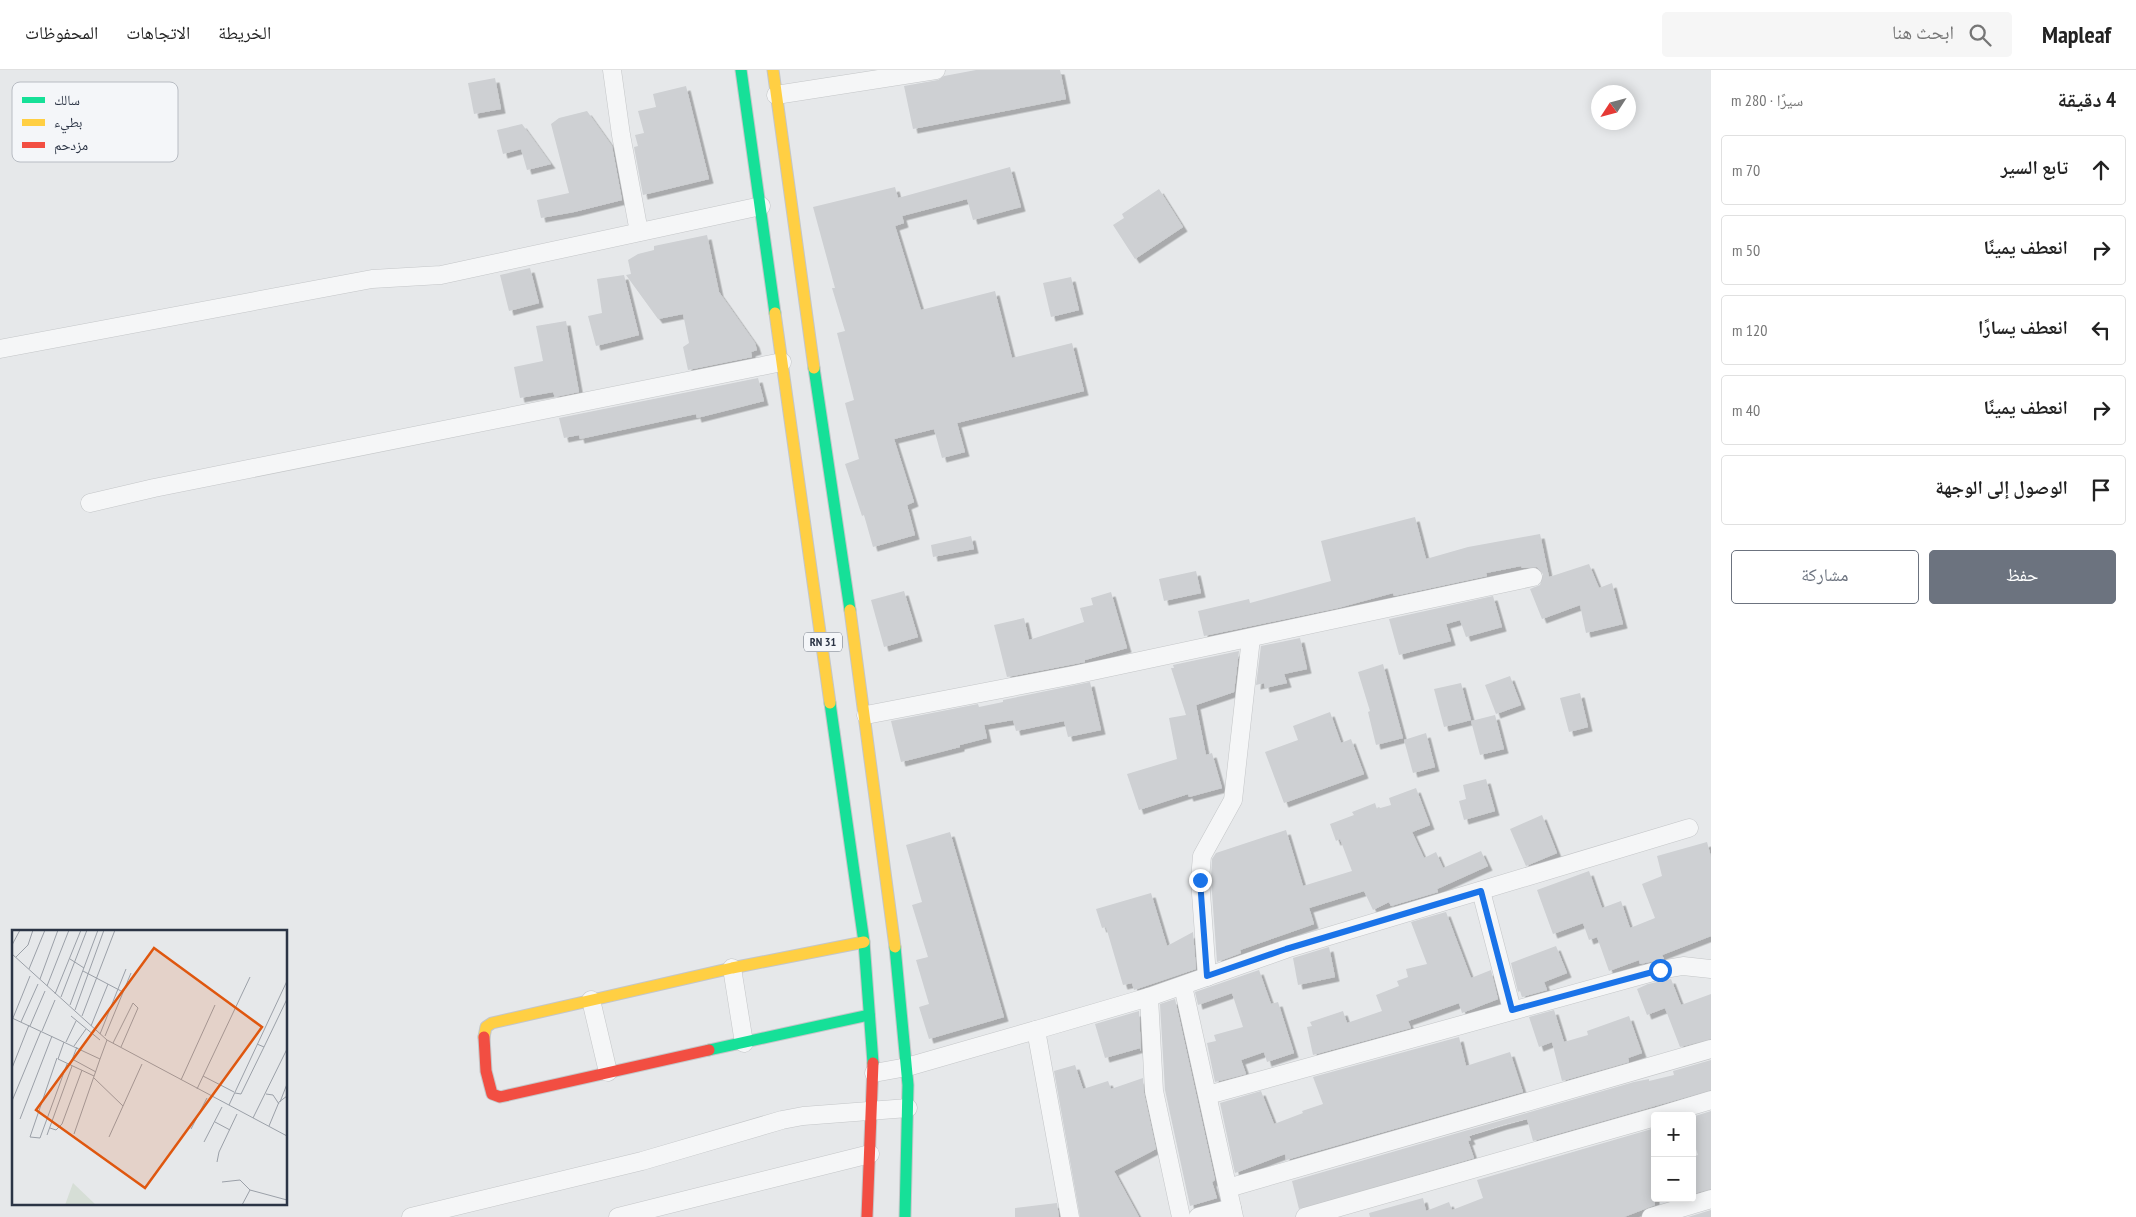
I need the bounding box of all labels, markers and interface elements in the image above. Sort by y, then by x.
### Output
search box [1662,12,2012,57]
text: Mapleaf [2042,19,2111,50]
text: ابحث هنا [1892,20,1954,44]
text: المحفوظات [25,21,98,44]
text: الاتجاهات [126,21,190,44]
text: الخريطة [218,21,271,44]
icon: search [1966,21,1994,49]
legend [12,82,178,162]
north arrow [1591,85,1636,130]
text: 4 دقيقة [2058,86,2116,113]
text: سيرًا · 280 m [1731,90,1803,110]
text: سالك [54,91,80,109]
text: بطيء [54,113,83,134]
text: مزدحم [54,136,88,155]
text: تابع السير [2001,155,2068,179]
icon: ahead [2087,156,2115,184]
text: 70 m [1732,160,1760,180]
text: انعطف يمينًا [1984,235,2068,259]
icon: right [2087,236,2115,264]
text: 50 m [1732,240,1760,260]
text: انعطف يسارًا [1978,315,2068,339]
icon: left [2087,316,2115,344]
text: 120 m [1732,320,1767,340]
text: انعطف يمينًا [1984,395,2068,419]
icon: right [2087,396,2115,424]
text: 40 m [1732,400,1760,420]
text: الوصول إلى الوجهة [1935,475,2068,499]
icon: arrive [2087,476,2115,504]
button: مشاركة [1731,550,1919,604]
button: حفظ [1929,550,2116,604]
road number: RN 31 [804,632,842,652]
route end [1189,869,1212,892]
inset map [12,930,288,1204]
route start [1649,959,1672,982]
map controls [1651,1112,1696,1202]
button: + [1651,1112,1696,1157]
button: − [1651,1157,1696,1202]

